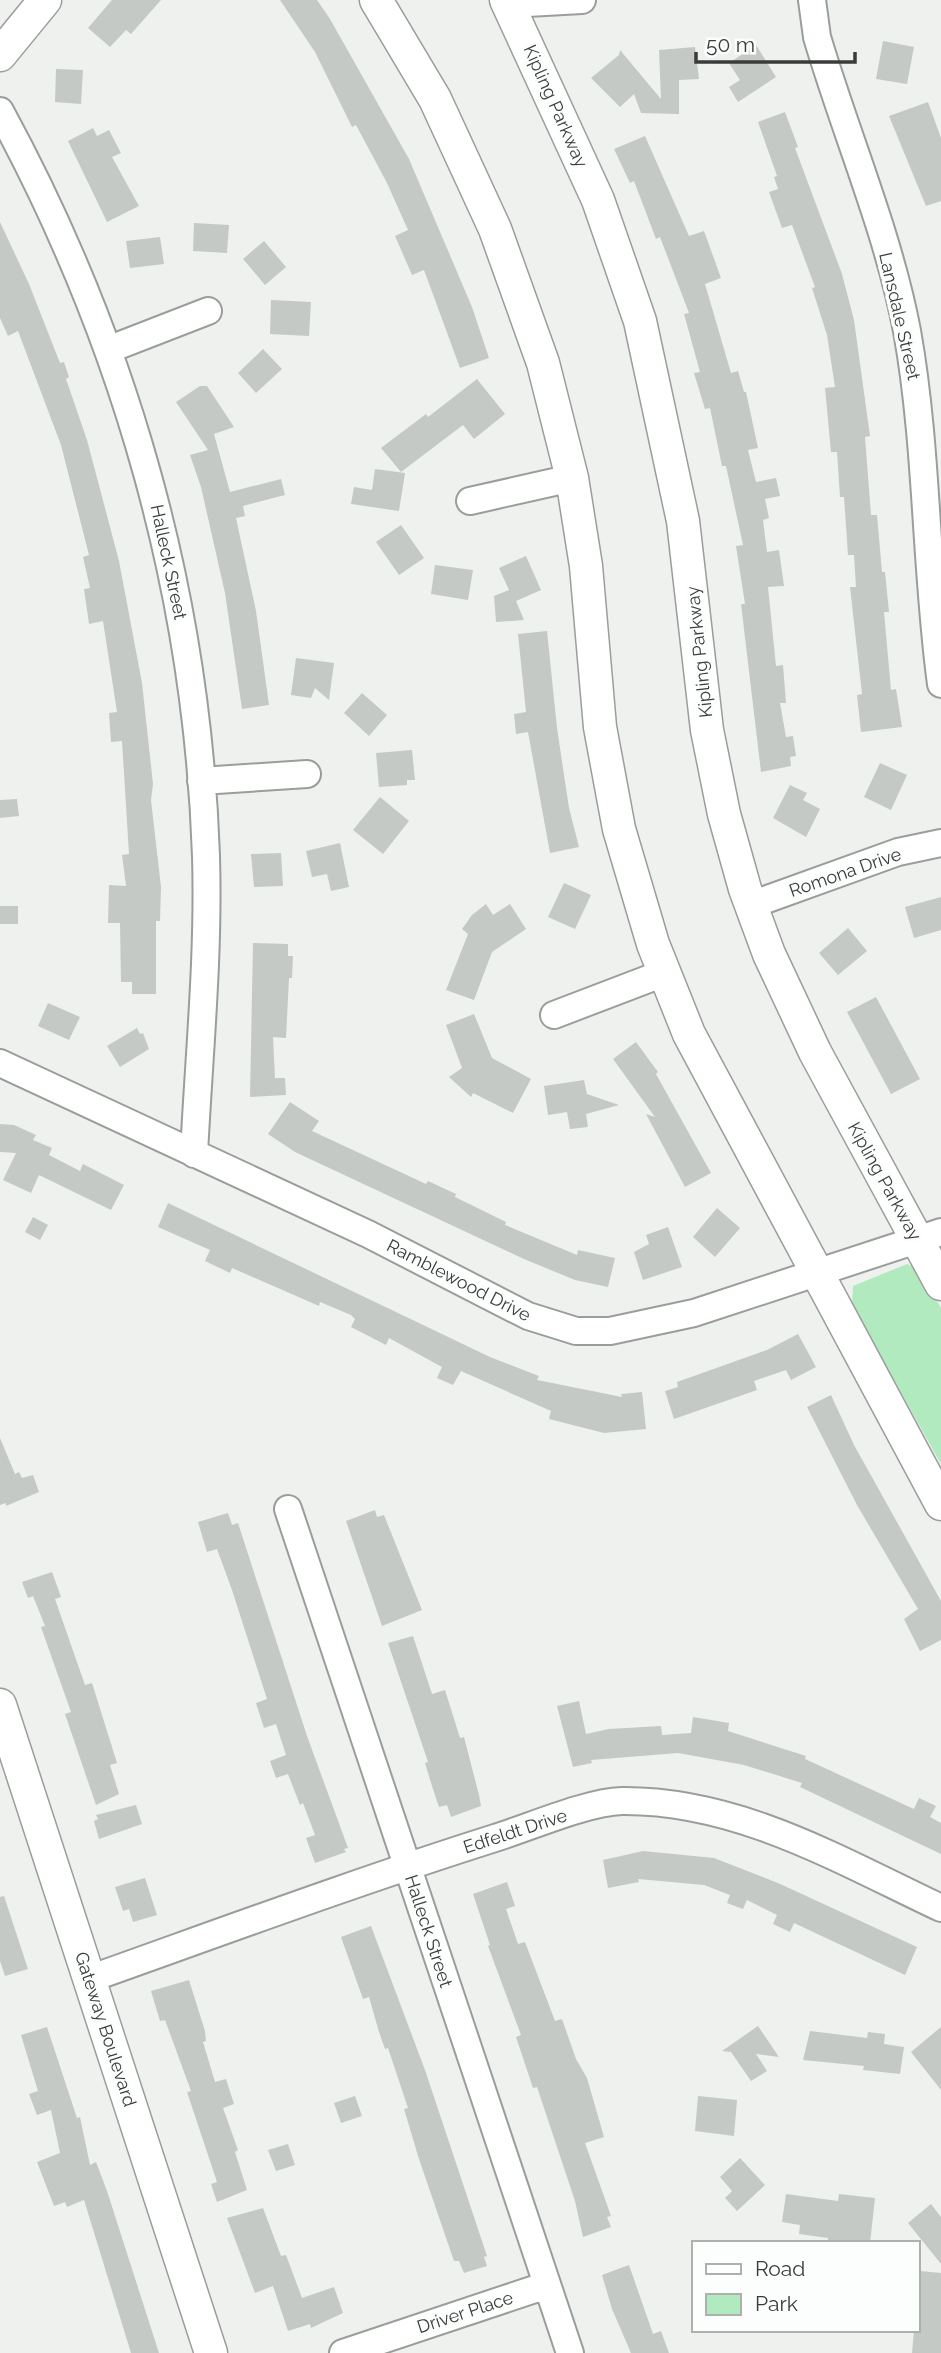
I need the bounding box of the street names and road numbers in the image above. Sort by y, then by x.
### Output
street label: Kipling Parkway [520,41,593,171]
street label: Lansdale Street [875,250,925,382]
street label: Halleck Street [147,502,191,622]
street label: Kipling Parkway [682,585,716,719]
street label: Romona Drive [786,843,904,901]
street label: Kipling Parkway [844,1118,926,1244]
street label: Ramblewood Drive [384,1235,535,1326]
street label: Edfeldt Drive [461,1804,570,1858]
street label: Halleck Street [401,1872,457,1990]
street label: Gateway Boulevard [71,1949,141,2109]
street label: Driver Place [414,2286,516,2337]

